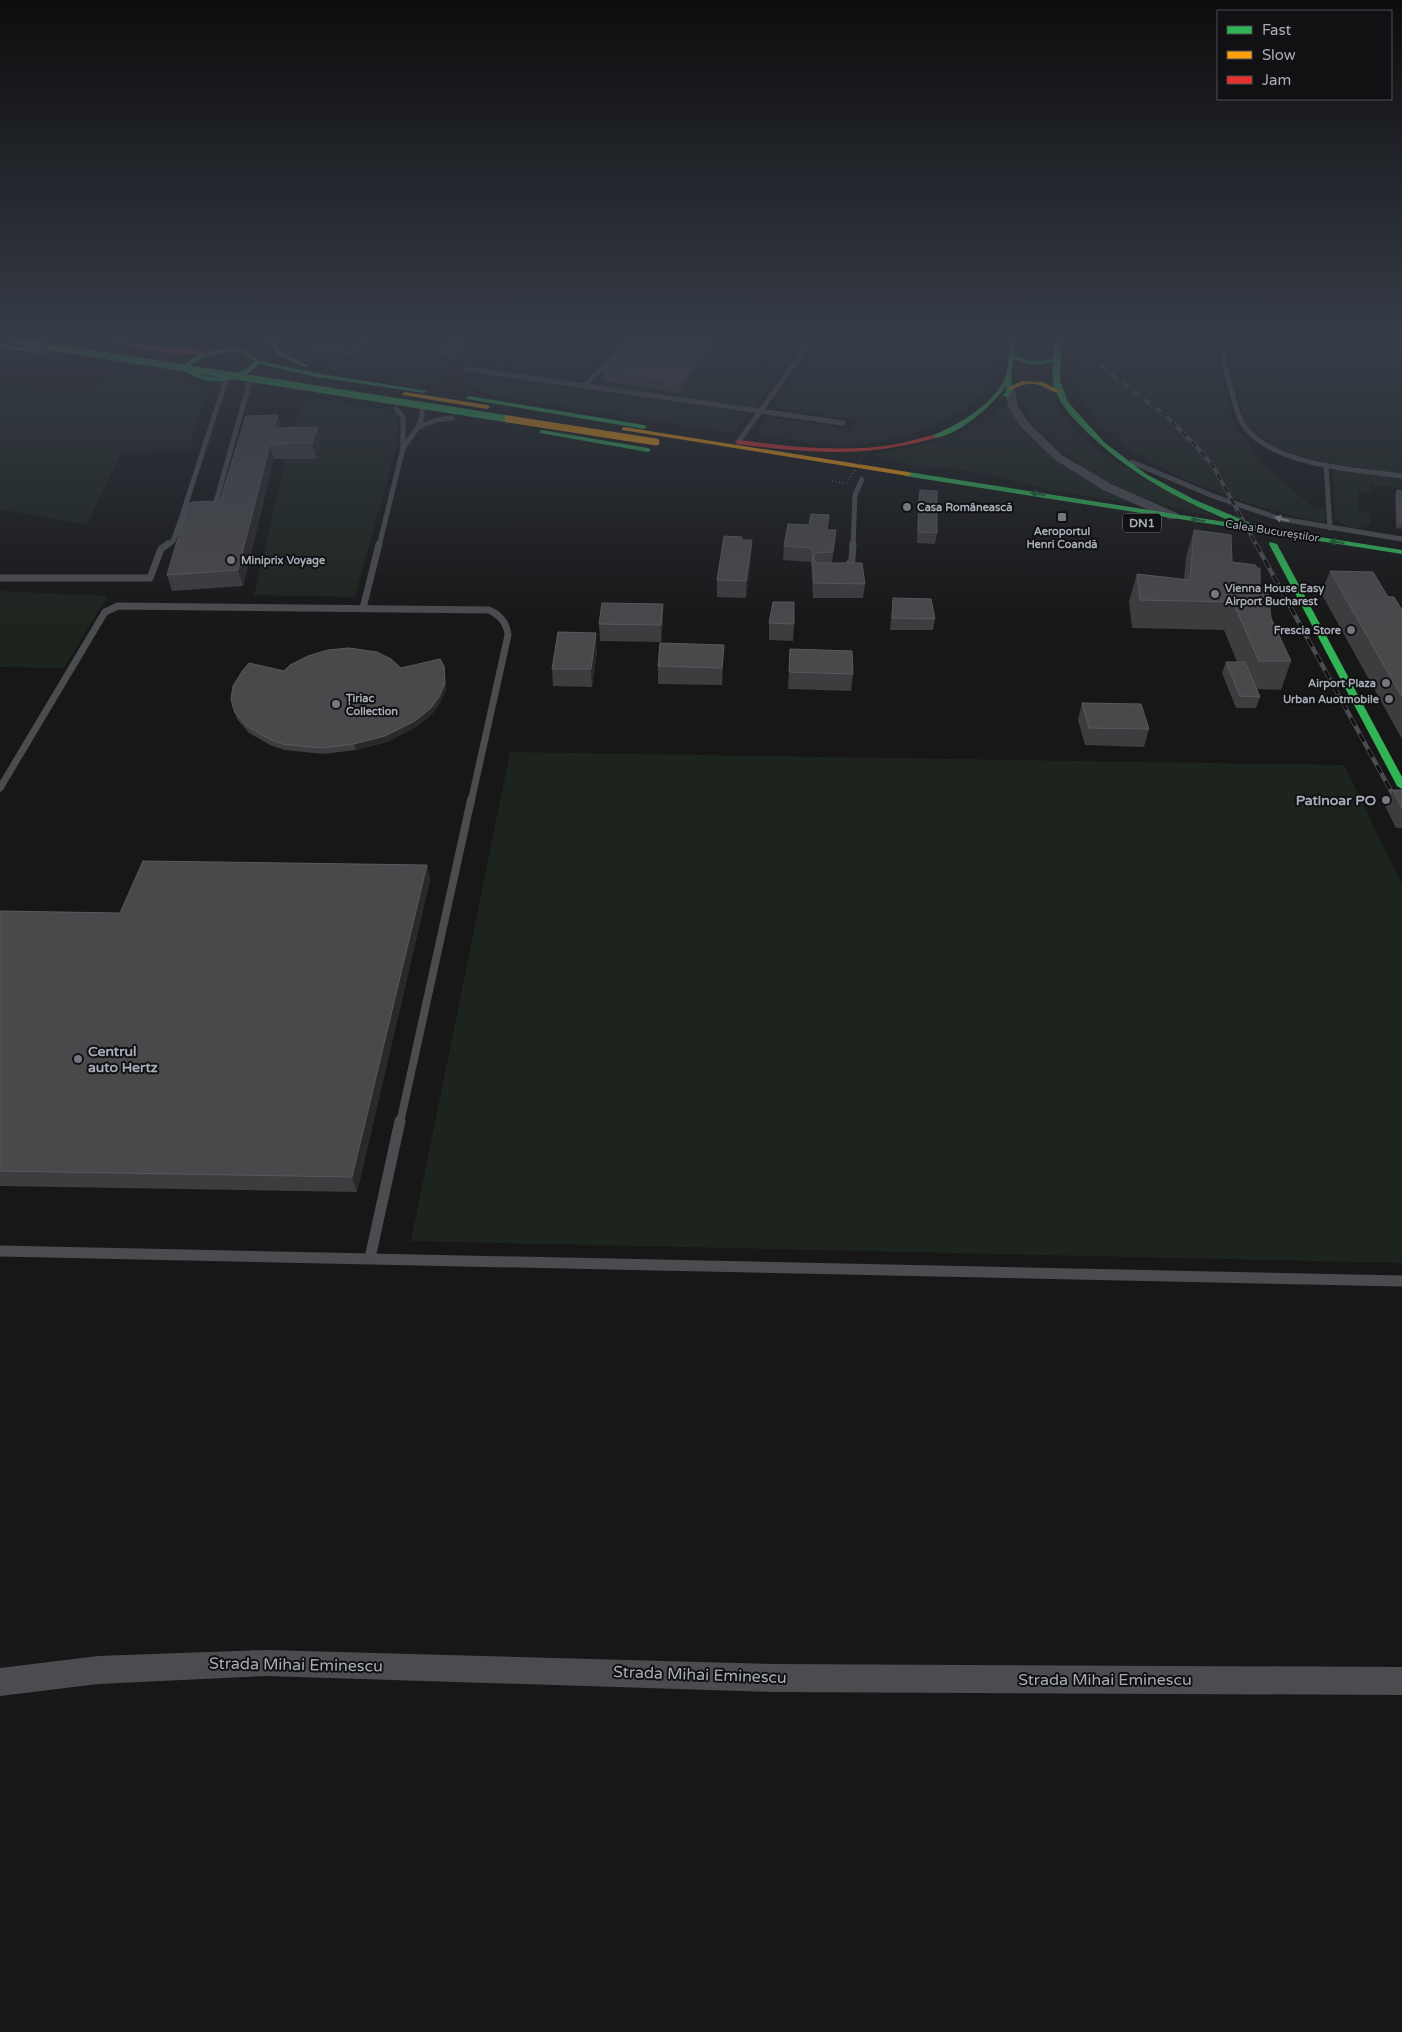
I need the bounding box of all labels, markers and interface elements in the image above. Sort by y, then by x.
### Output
legend [1217,10,1392,100]
text: Fast [1262,21,1292,39]
text: Slow [1262,46,1296,64]
text: Jam [1262,71,1291,89]
one-way arrow [1029,490,1045,498]
marker: Casa Românească [901,501,913,513]
place label: Casa Românească [917,501,1012,514]
marker: Aeroportul Henri Coandă [1056,511,1068,523]
road number: DN1 [1123,514,1161,532]
one-way arrow [1275,514,1290,522]
one-way arrow [1190,516,1206,524]
street label: Calea Bucureștilor [1224,517,1321,545]
place label: Aeroportul Henri Coandă [1026,525,1098,551]
one-way arrow [1328,538,1344,546]
marker: Miniprix Voyage [225,554,237,566]
place label: Miniprix Voyage [241,554,326,568]
place label: Vienna House Easy Airport Bucharest [1225,582,1324,609]
marker: Vienna House Easy Airport Bucharest [1209,588,1221,600]
place label: Frescia Store [1274,624,1342,637]
marker: Frescia Store [1345,624,1357,636]
place label: Airport Plaza [1308,677,1376,691]
marker: Airport Plaza [1380,677,1392,689]
place label: Țiriac Collection [345,692,398,718]
place label: Urban Auotmobile [1283,693,1380,706]
marker: Urban Auotmobile [1383,693,1395,705]
marker: Țiriac Collection [330,698,342,710]
place label: Patinoar PO [1296,792,1376,809]
marker: Patinoar PO [1380,794,1392,806]
place label: Centrul auto Hertz [88,1043,158,1076]
marker: Centrul auto Hertz [72,1053,84,1065]
street label: Strada Mihai Eminescu [209,1653,383,1677]
street label: Strada Mihai Eminescu [613,1662,787,1688]
street label: Strada Mihai Eminescu [1018,1670,1192,1690]

